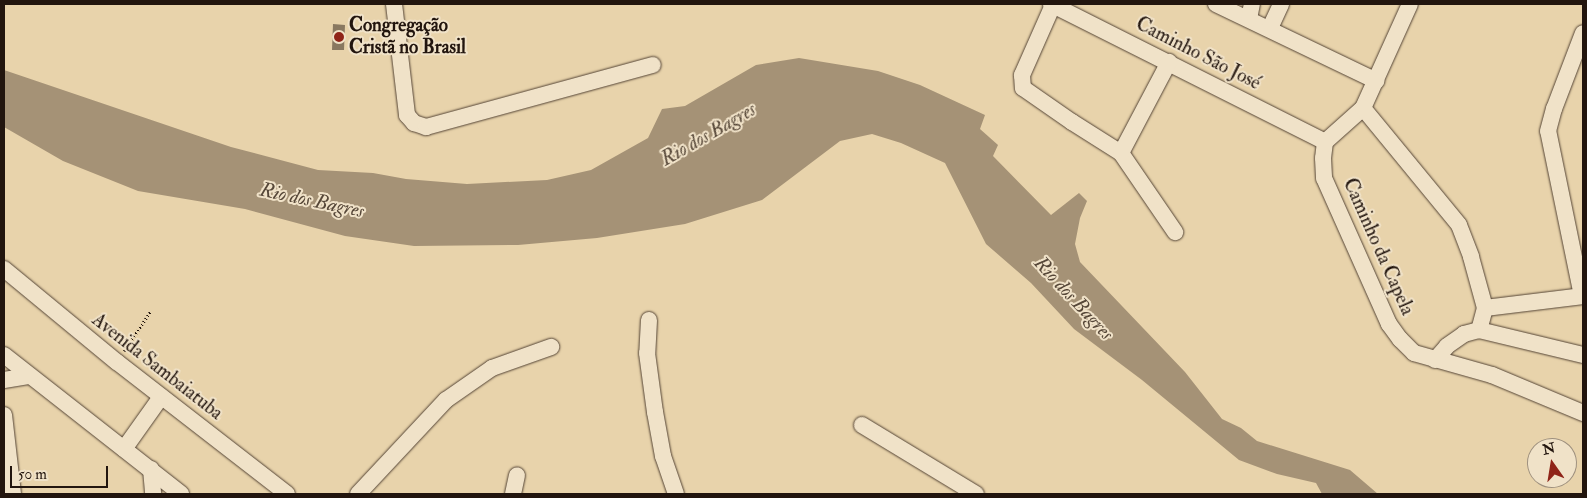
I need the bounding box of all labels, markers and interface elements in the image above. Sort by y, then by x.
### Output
street label: Caminho São José [1132,13,1264,95]
place label: Congregação Cristã no Brasil [349,15,466,59]
marker: Congregação Cristã no Brasil [333,31,345,43]
water label: Rio dos Bagres [656,97,760,171]
street label: Caminho da Capela [1338,175,1418,319]
water label: Rio dos Bagres [258,177,366,223]
water label: Rio dos Bagres [1029,251,1119,345]
street label: Avenida Sambaiatuba [87,309,227,425]
north arrow [1527,438,1577,488]
text: N [1541,439,1557,459]
scale bar [12,456,110,488]
text: 50 m [18,465,47,484]

